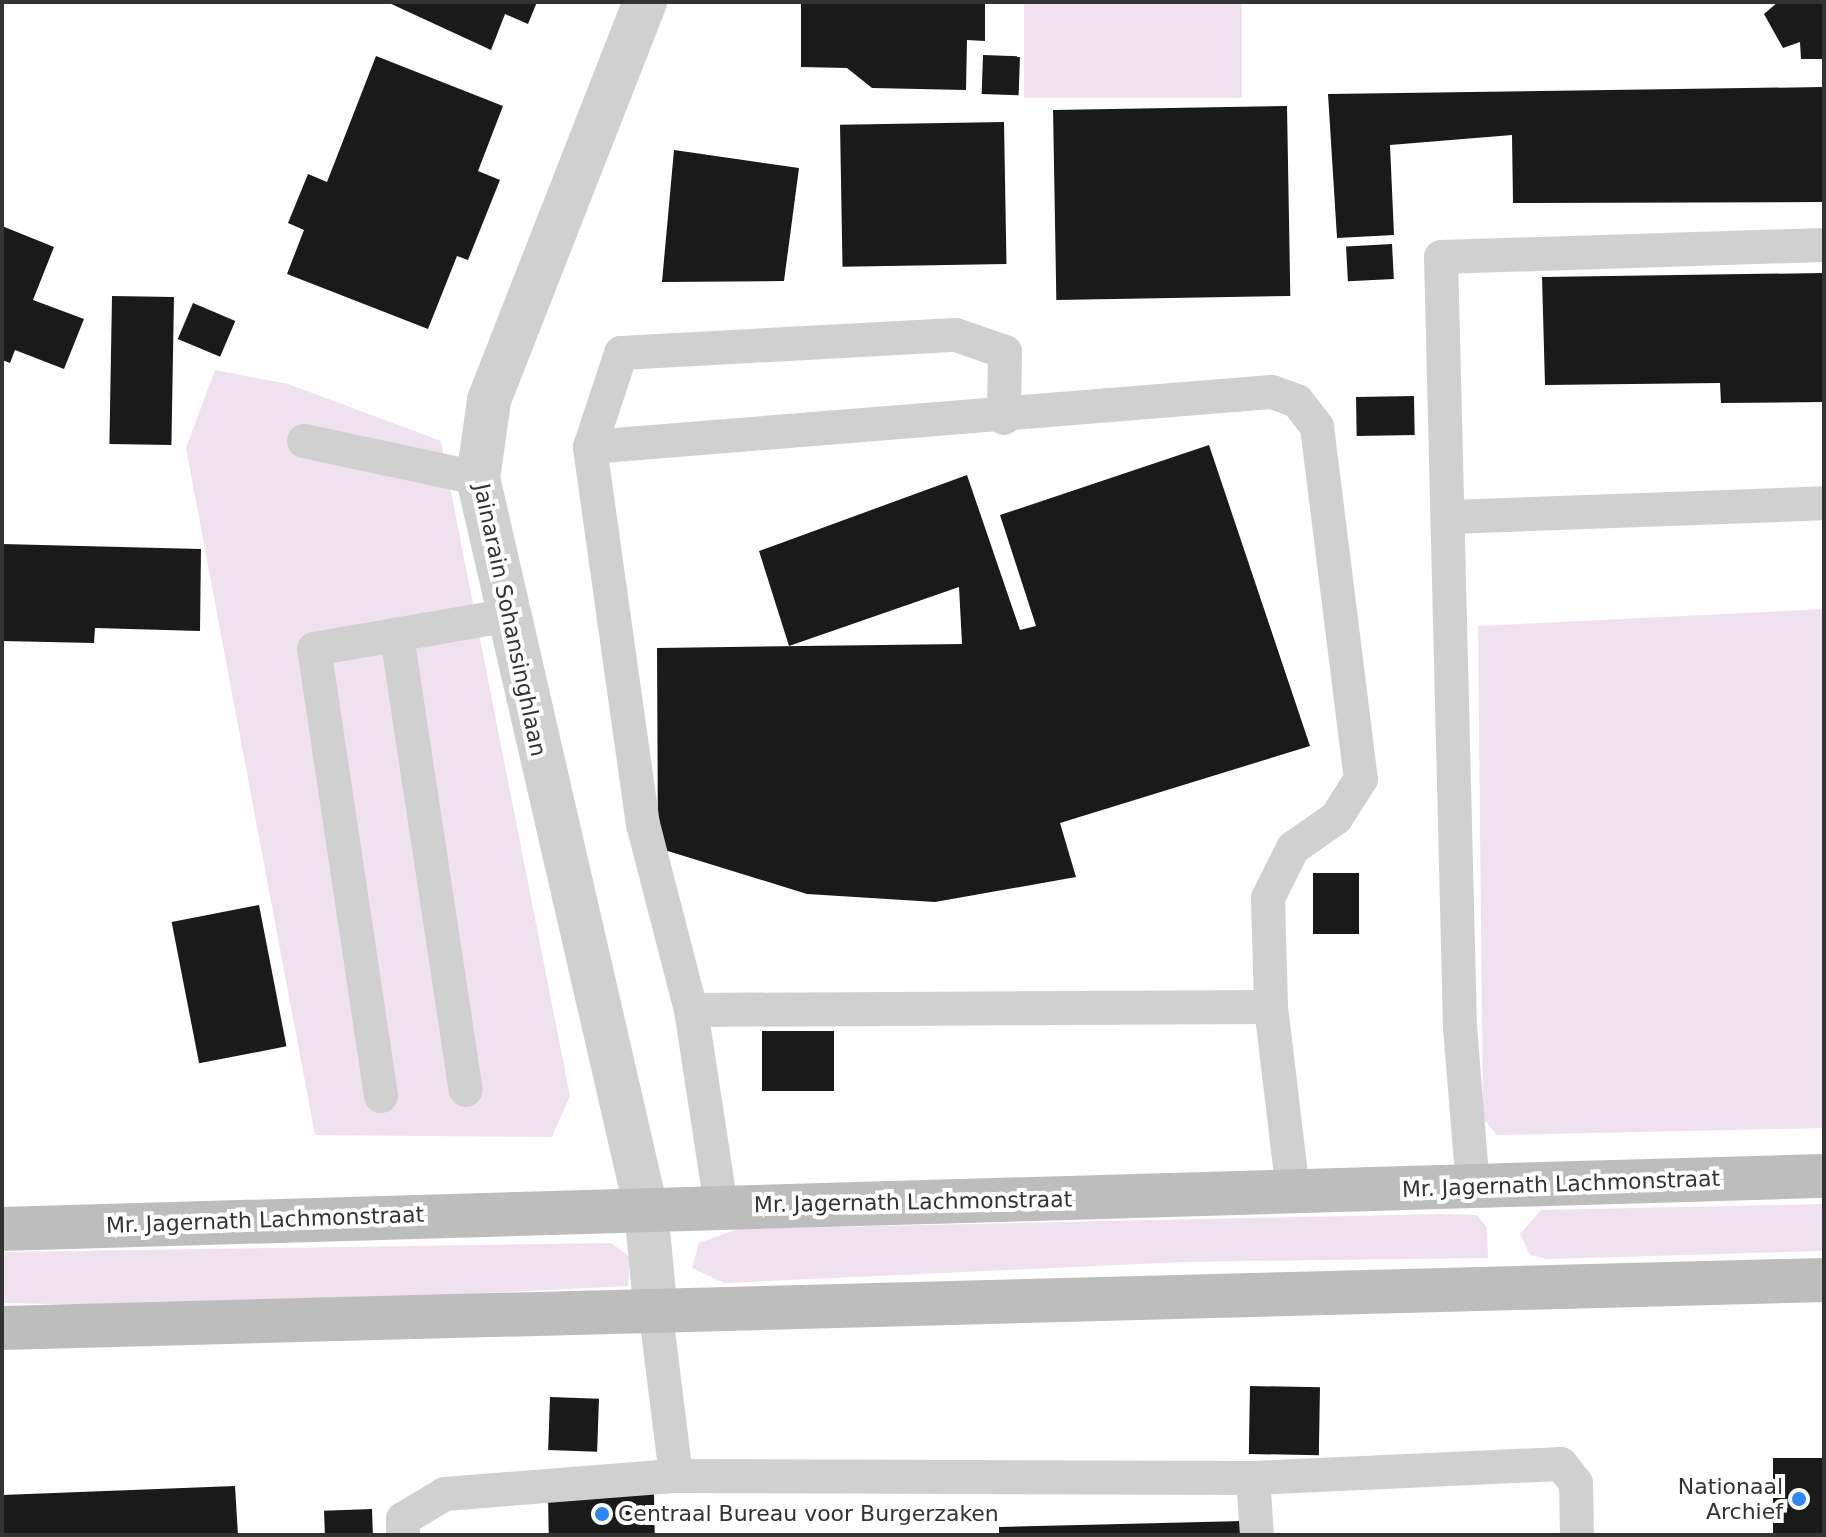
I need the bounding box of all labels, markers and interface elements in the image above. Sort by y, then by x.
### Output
street label: Jainarain Sohansinghlaan [468,481,552,759]
street label: Mr. Jagernath Lachmonstraat [1401,1165,1721,1203]
street label: Mr. Jagernath Lachmonstraat [754,1186,1072,1218]
street label: Mr. Jagernath Lachmonstraat [105,1201,425,1239]
place label: Nationaal Archief [1678,1473,1783,1524]
marker: Nationaal Archief [1790,1490,1808,1508]
place label: Centraal Bureau voor Burgerzaken [618,1501,999,1527]
marker: Centraal Bureau voor Burgerzaken [593,1505,611,1523]

